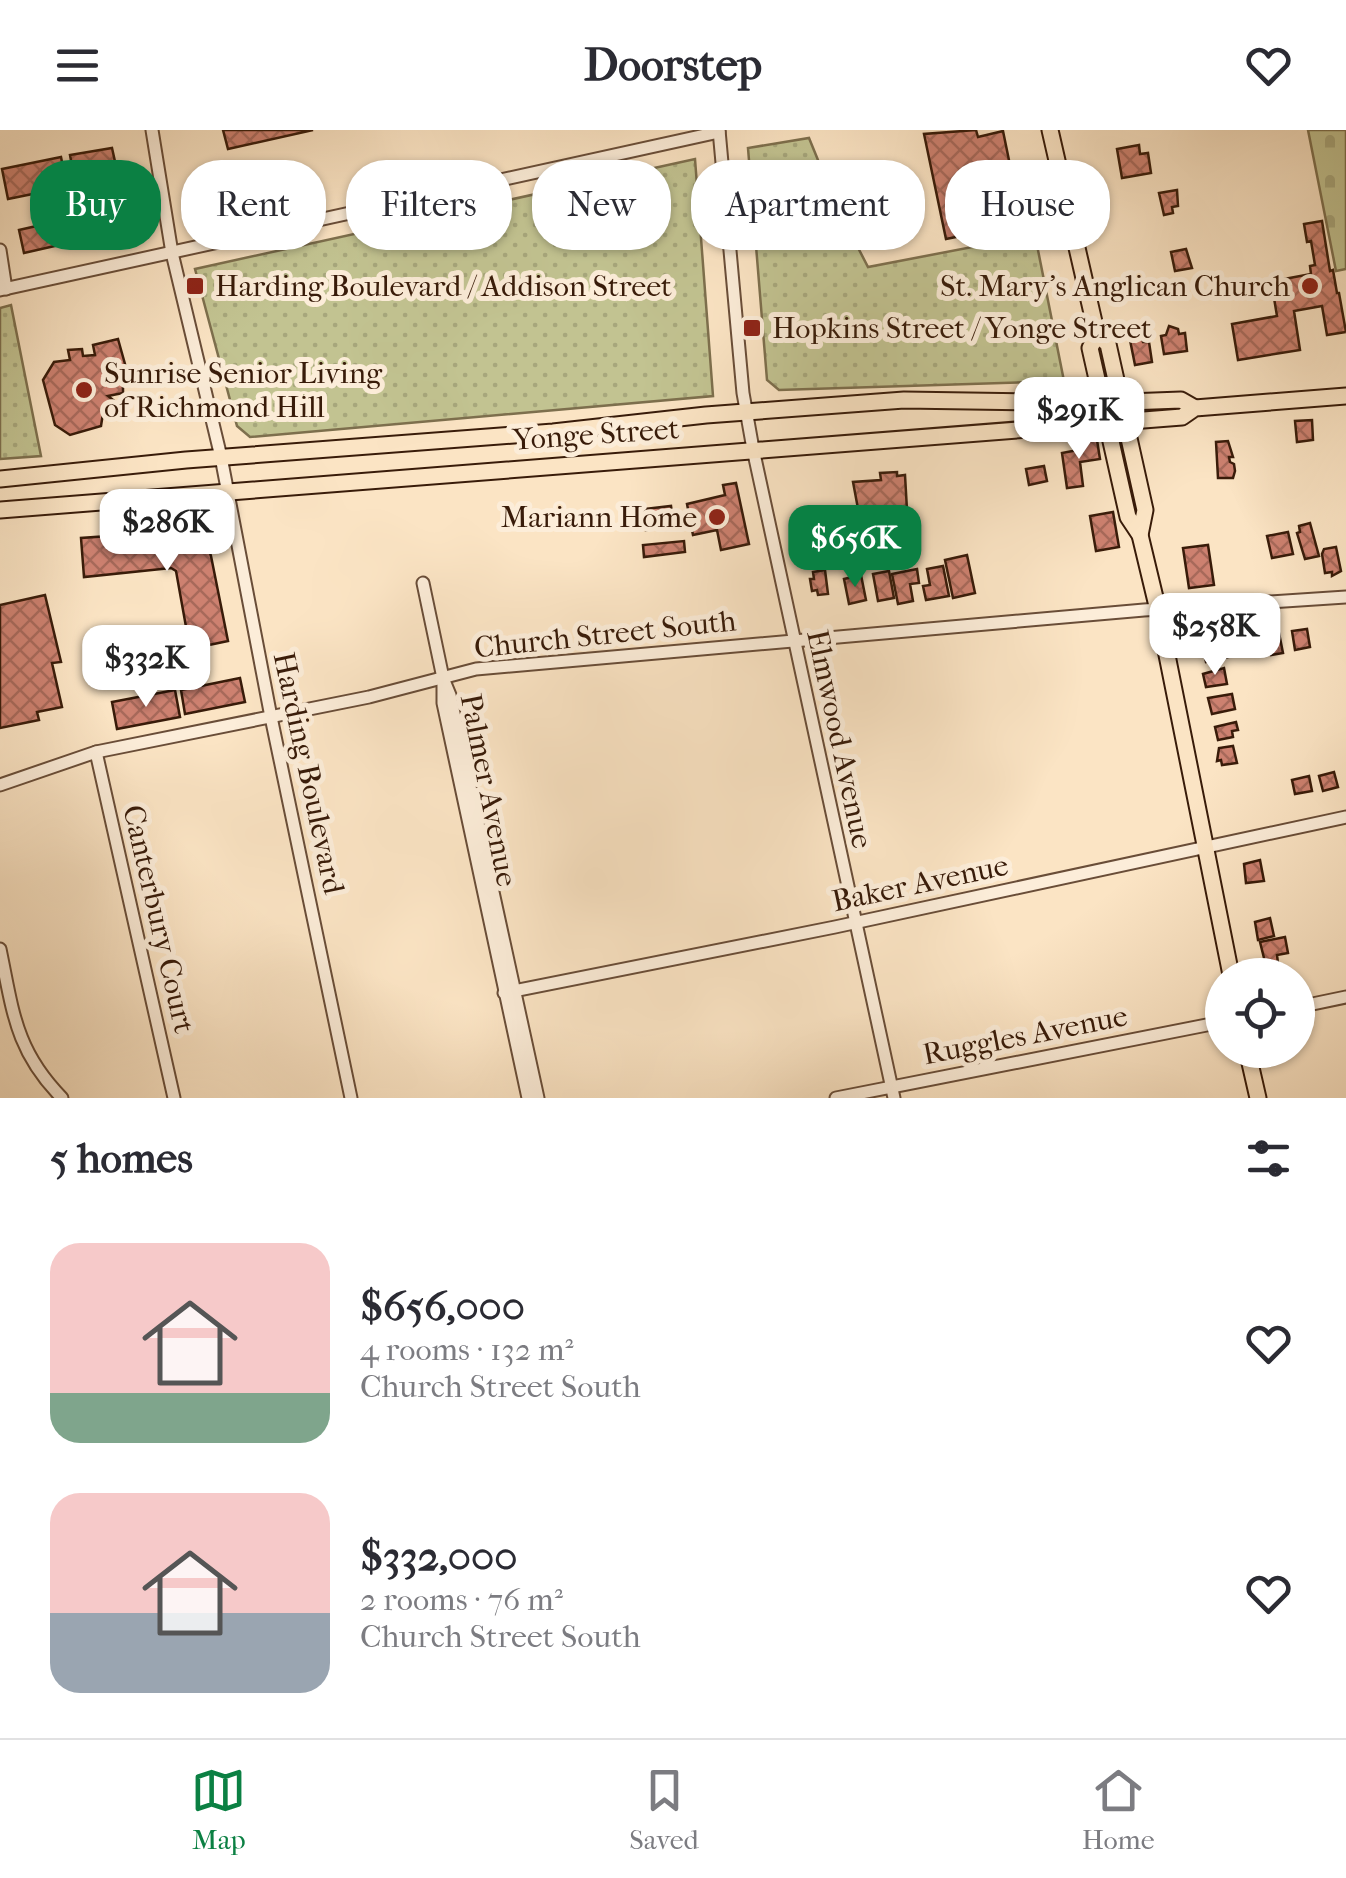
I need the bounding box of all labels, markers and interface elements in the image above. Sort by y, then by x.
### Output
icon: menu [50,38,105,93]
icon: heart [1241,38,1296,93]
text: Doorstep [584,39,762,92]
chip: Buy [30,160,161,250]
chip: Rent [181,160,326,250]
chip: Filters [346,160,512,250]
chip: New [532,160,671,250]
chip: Apartment [691,160,925,250]
chip: House [945,160,1110,250]
place label: Harding Boulevard / Addison Street [215,269,672,304]
place label: St. Mary's Anglican Church [940,269,1290,304]
marker: Harding Boulevard / Addison Street [184,275,206,297]
marker: St. Mary's Anglican Church [1299,275,1321,297]
place label: Hopkins Street / Yonge Street [772,311,1152,346]
marker: Hopkins Street / Yonge Street [741,317,763,339]
place label: Sunrise Senior Living of Richmond Hill [104,356,383,425]
pin: $291K [1009,377,1149,462]
marker: Sunrise Senior Living of Richmond Hill [73,379,95,401]
text: $291K [1036,391,1122,428]
street label: Yonge Street [511,411,681,458]
pin: $286K [97,489,237,574]
place label: Mariann Home [501,500,697,535]
text: $286K [122,503,212,540]
pin: $656K [785,505,925,590]
marker: Mariann Home [706,506,728,528]
text: $656K [810,519,900,556]
pin: $258K [1145,593,1285,678]
street label: Church Street South [472,603,738,666]
text: $258K [1171,607,1259,644]
pin: $332K [76,625,216,710]
street label: Elmwood Avenue [799,627,880,852]
text: $332K [104,639,188,676]
street label: Harding Boulevard [266,649,351,898]
street label: Palmer Avenue [453,691,524,890]
street label: Canterbury Court [115,802,202,1037]
street label: Baker Avenue [829,848,1012,919]
map controls [1205,958,1315,1068]
button: locate [1205,958,1315,1068]
street label: Ruggles Avenue [920,998,1130,1072]
icon: filters [1241,1131,1296,1186]
text: 5 homes [50,1134,193,1183]
text: $656,000 [360,1282,525,1331]
icon: home [130,1283,250,1403]
icon: heart [1241,1316,1296,1371]
text: 4 rooms · 132 m² [360,1331,574,1368]
text: Church Street South [360,1368,641,1405]
text: $332,000 [360,1532,517,1581]
icon: home [130,1533,250,1653]
icon: heart [1241,1566,1296,1621]
text: 2 rooms · 76 m² [360,1581,563,1618]
text: Church Street South [360,1618,641,1655]
tab: Map [191,1763,246,1856]
tab: Saved [629,1763,699,1856]
tab: Home [1082,1763,1155,1856]

